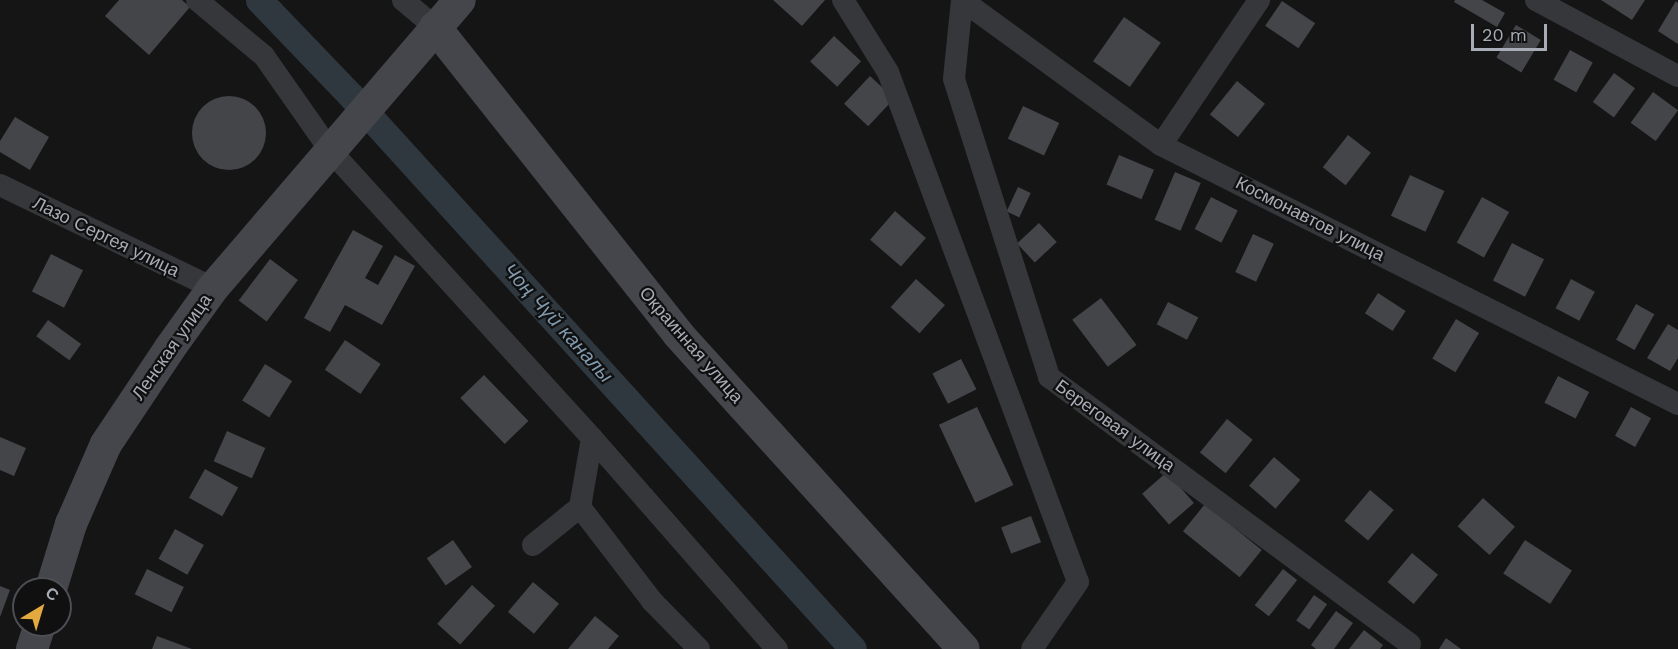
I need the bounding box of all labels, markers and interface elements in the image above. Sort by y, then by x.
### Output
scale bar [1474,12,1550,50]
text: 20 m [1482,24,1527,45]
street label: Космонавтов улица [1232,172,1388,266]
street label: Лазо Сергея улица [29,192,183,282]
water label: Чоң Чүй каналы [498,258,618,388]
street label: Окраинная улица [635,282,747,408]
street label: Ленская улица [127,290,217,404]
street label: Береговая улица [1051,375,1179,477]
north arrow [12,577,72,637]
text: С [42,583,63,605]

